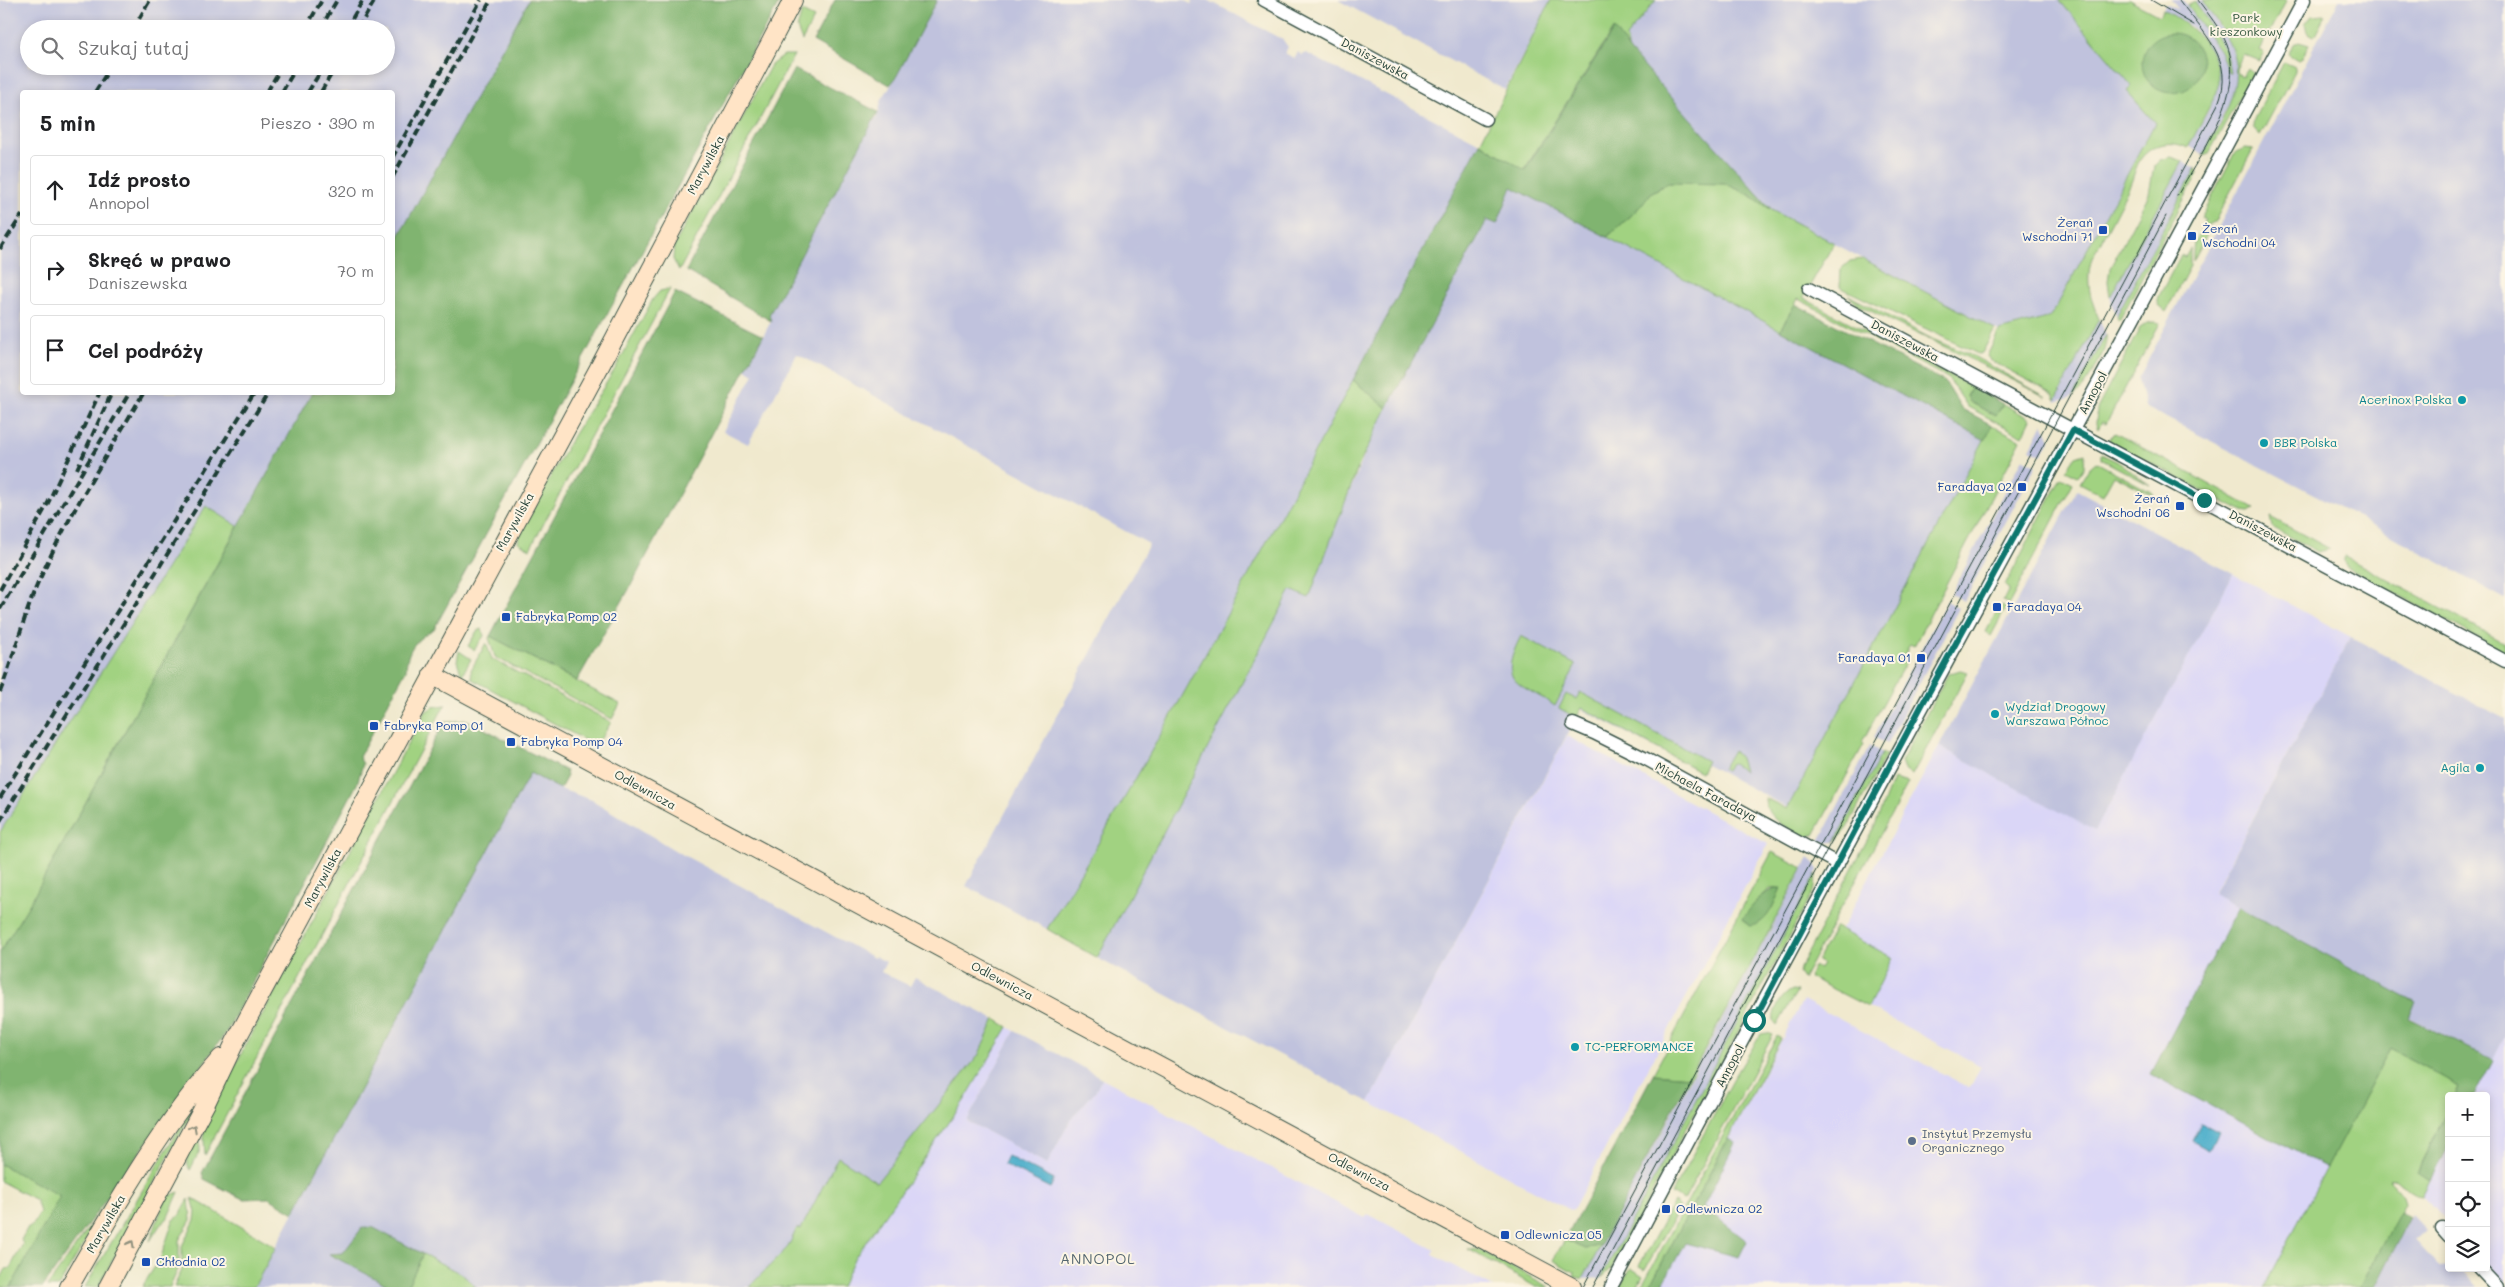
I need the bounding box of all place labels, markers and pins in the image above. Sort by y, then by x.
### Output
place label: Żerań Wschodni 71 [2022,214,2093,244]
place label: Żerań Wschodni 04 [2202,220,2276,250]
marker: Żerań Wschodni 71 [2097,224,2109,236]
marker: Żerań Wschodni 04 [2186,230,2198,242]
place label: Acerinox Polska [2359,391,2452,407]
marker: Acerinox Polska [2456,394,2468,406]
place label: BBR Polska [2274,434,2338,450]
marker: BBR Polska [2258,437,2270,449]
place label: Faradaya 02 [1938,478,2012,494]
marker: Faradaya 02 [2016,481,2028,493]
place label: Żerań Wschodni 06 [2096,490,2170,520]
marker: Żerań Wschodni 06 [2174,500,2186,512]
place label: Faradaya 04 [2007,598,2082,614]
marker: Faradaya 04 [1991,601,2003,613]
place label: Fabryka Pomp 02 [516,608,617,624]
marker: Fabryka Pomp 02 [500,611,512,623]
place label: Faradaya 01 [1838,649,1911,665]
marker: Faradaya 01 [1915,652,1927,664]
place label: Wydział Drogowy Warszawa Północ [2005,698,2109,728]
marker: Wydział Drogowy Warszawa Północ [1989,708,2001,720]
place label: Fabryka Pomp 01 [384,717,484,733]
marker: Fabryka Pomp 01 [368,720,380,732]
place label: Fabryka Pomp 04 [521,733,623,749]
marker: Fabryka Pomp 04 [505,736,517,748]
place label: Agila [2441,759,2470,775]
marker: Agila [2474,762,2486,774]
place label: TC-PERFORMANCE [1585,1038,1693,1054]
marker: TC-PERFORMANCE [1569,1041,1581,1053]
place label: Instytut Przemysłu Organicznego [1922,1125,2032,1155]
marker: Instytut Przemysłu Organicznego [1906,1135,1918,1147]
place label: Odlewnicza 02 [1676,1200,1762,1216]
marker: Odlewnicza 02 [1660,1203,1672,1215]
place label: Odlewnicza 05 [1515,1226,1602,1242]
marker: Odlewnicza 05 [1499,1229,1511,1241]
place label: Chłodnia 02 [156,1253,226,1269]
marker: Chłodnia 02 [140,1256,152,1268]

